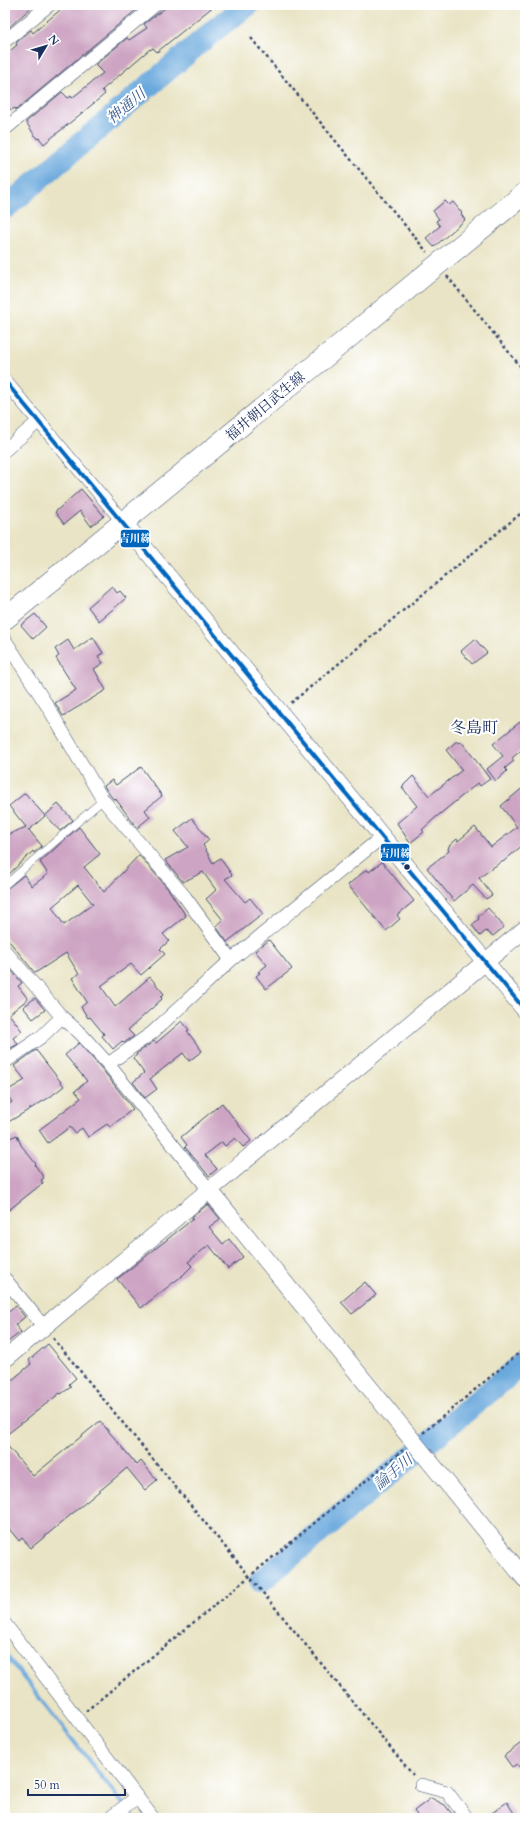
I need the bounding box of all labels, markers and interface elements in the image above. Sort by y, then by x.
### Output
north arrow [26,26,66,66]
text: N [45,32,63,49]
water label: 神通川 [102,83,151,128]
street label: 福井朝日武生線 [222,368,309,445]
line badge: 吉川線 [120,529,150,548]
text: 吉川線 [119,531,152,546]
district label: 冬島町 [450,717,498,739]
line badge: 吉川線 [380,843,410,862]
text: 吉川線 [379,846,412,861]
unlabelled marker [402,862,412,872]
water label: 論手川 [369,1449,418,1494]
scale bar [28,1771,125,1797]
text: 50 m [34,1777,61,1793]

